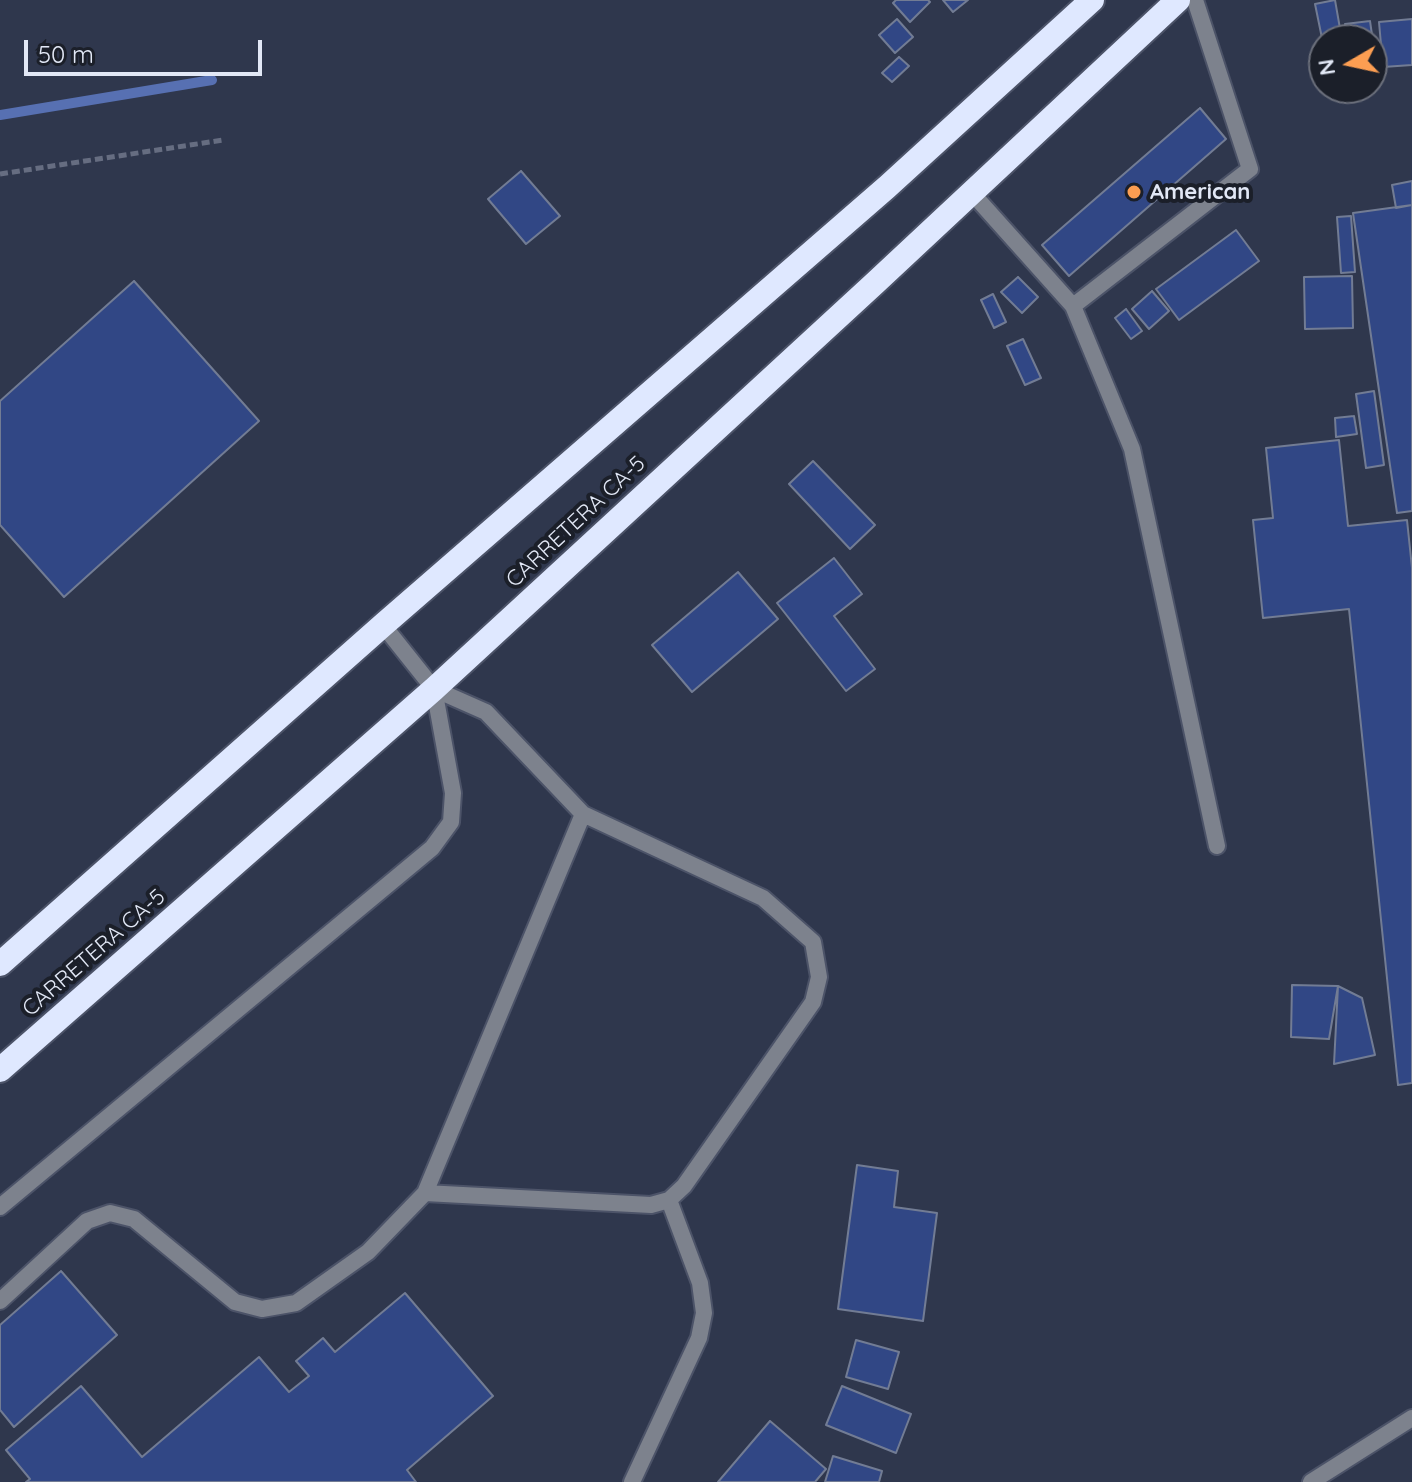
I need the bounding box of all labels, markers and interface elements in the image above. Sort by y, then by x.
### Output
scale bar [28,24,266,74]
north arrow [1308,24,1388,104]
text: 50 m [38,39,94,69]
text: N [1311,57,1341,78]
place label: American [1150,179,1250,205]
marker: American [1125,183,1143,201]
street label: CARRETERA CA-5 [501,451,651,593]
street label: CARRETERA CA-5 [17,884,171,1022]

